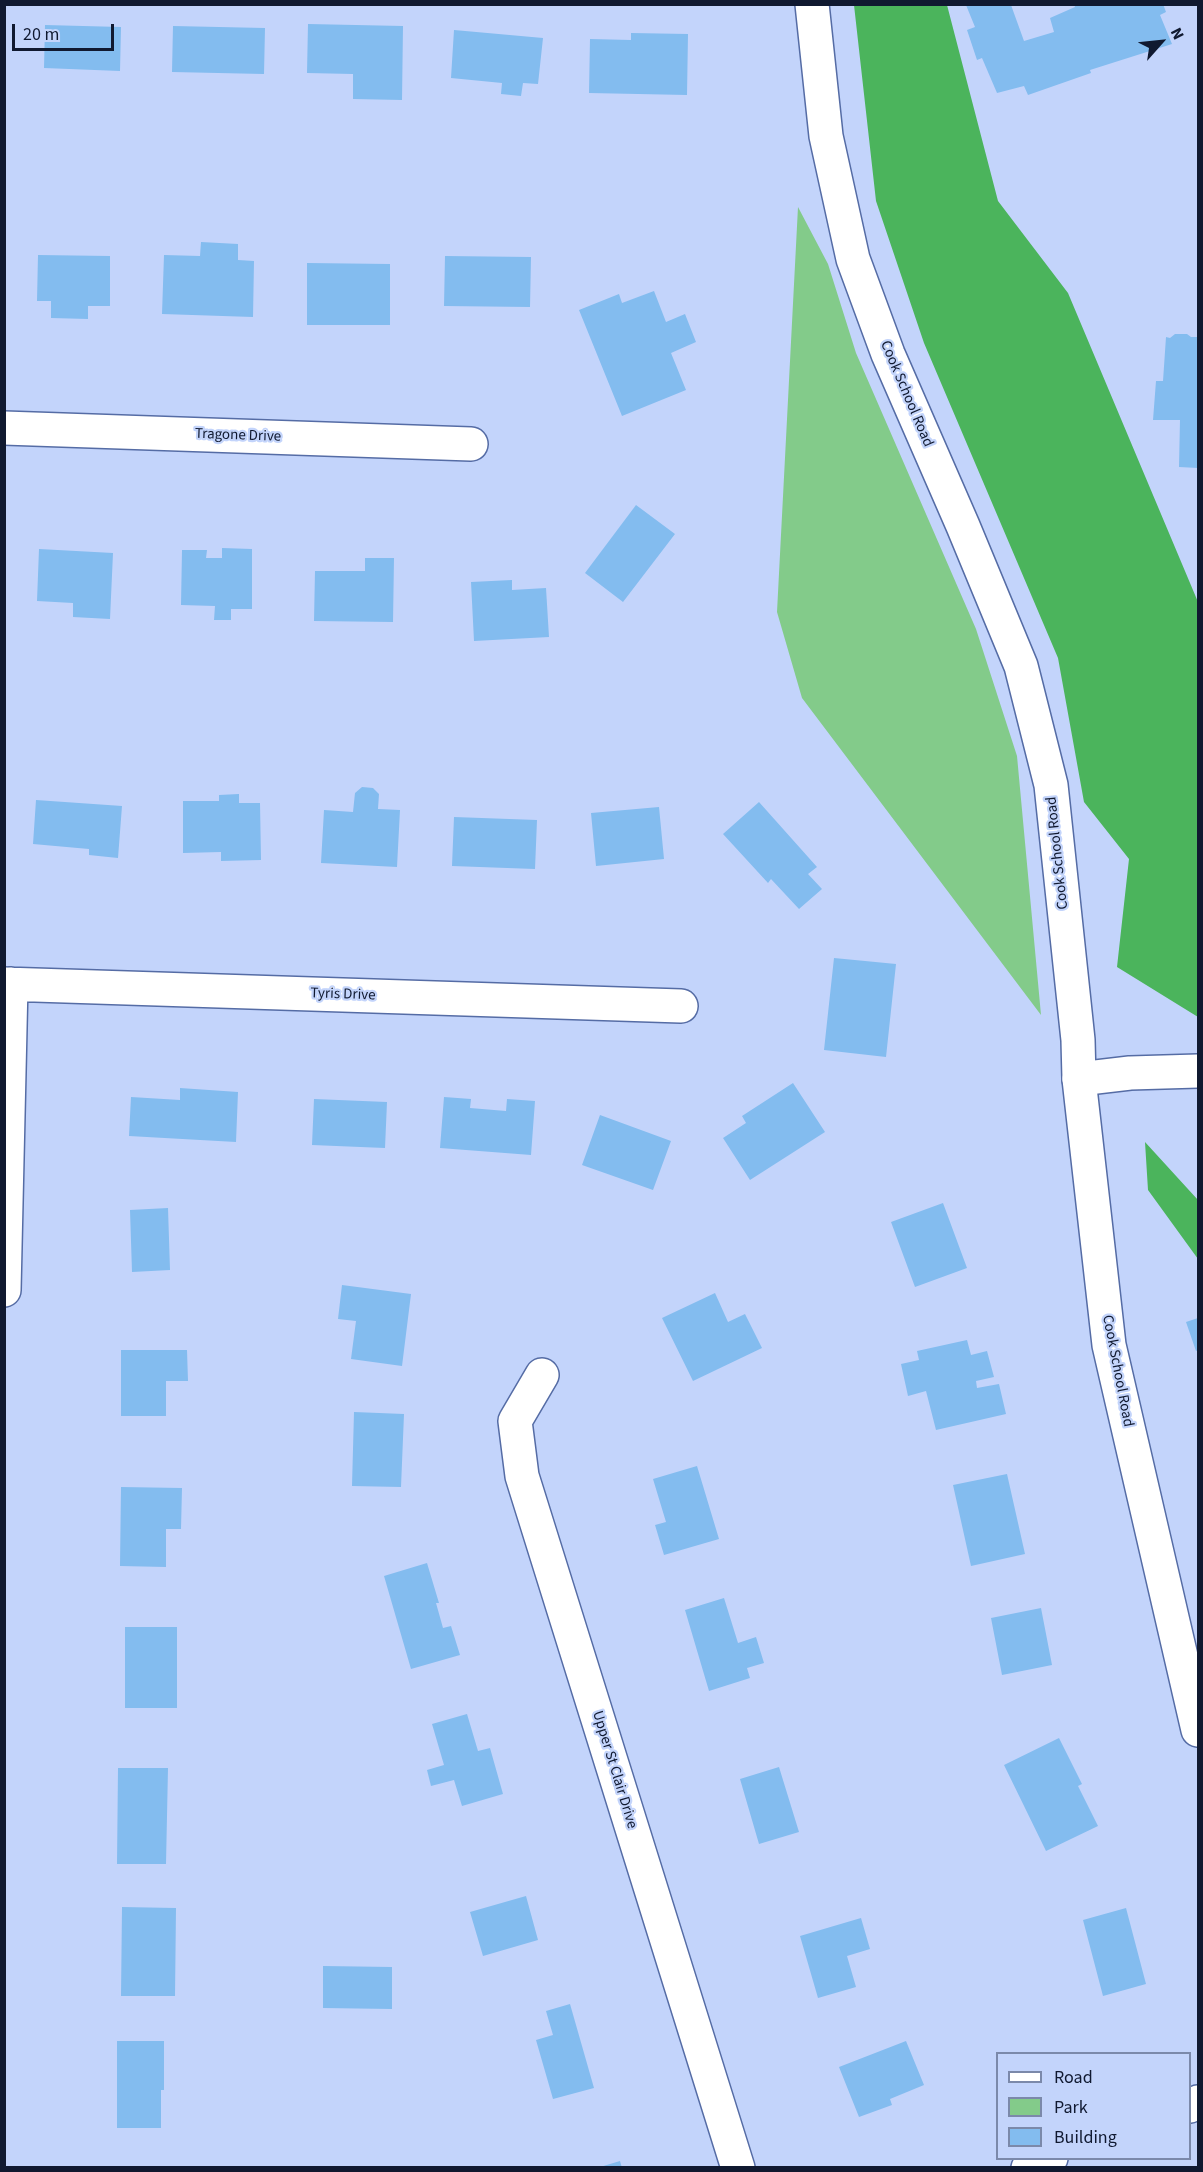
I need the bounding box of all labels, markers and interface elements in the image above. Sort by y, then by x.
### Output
scale bar [15,12,117,50]
north arrow [1131,12,1191,72]
text: 20 m [23,22,59,47]
text: N [1165,24,1189,44]
street label: Cook School Road [876,338,936,450]
street label: Tragone Drive [195,425,281,447]
street label: Cook School Road [1043,796,1073,910]
street label: Tyris Drive [310,985,376,1005]
street label: Cook School Road [1097,1314,1137,1428]
street label: Upper St Clair Drive [588,1709,640,1831]
legend [996,2052,1191,2160]
text: Road [1054,2065,1093,2090]
text: Park [1054,2095,1088,2120]
text: Building [1054,2125,1117,2150]

